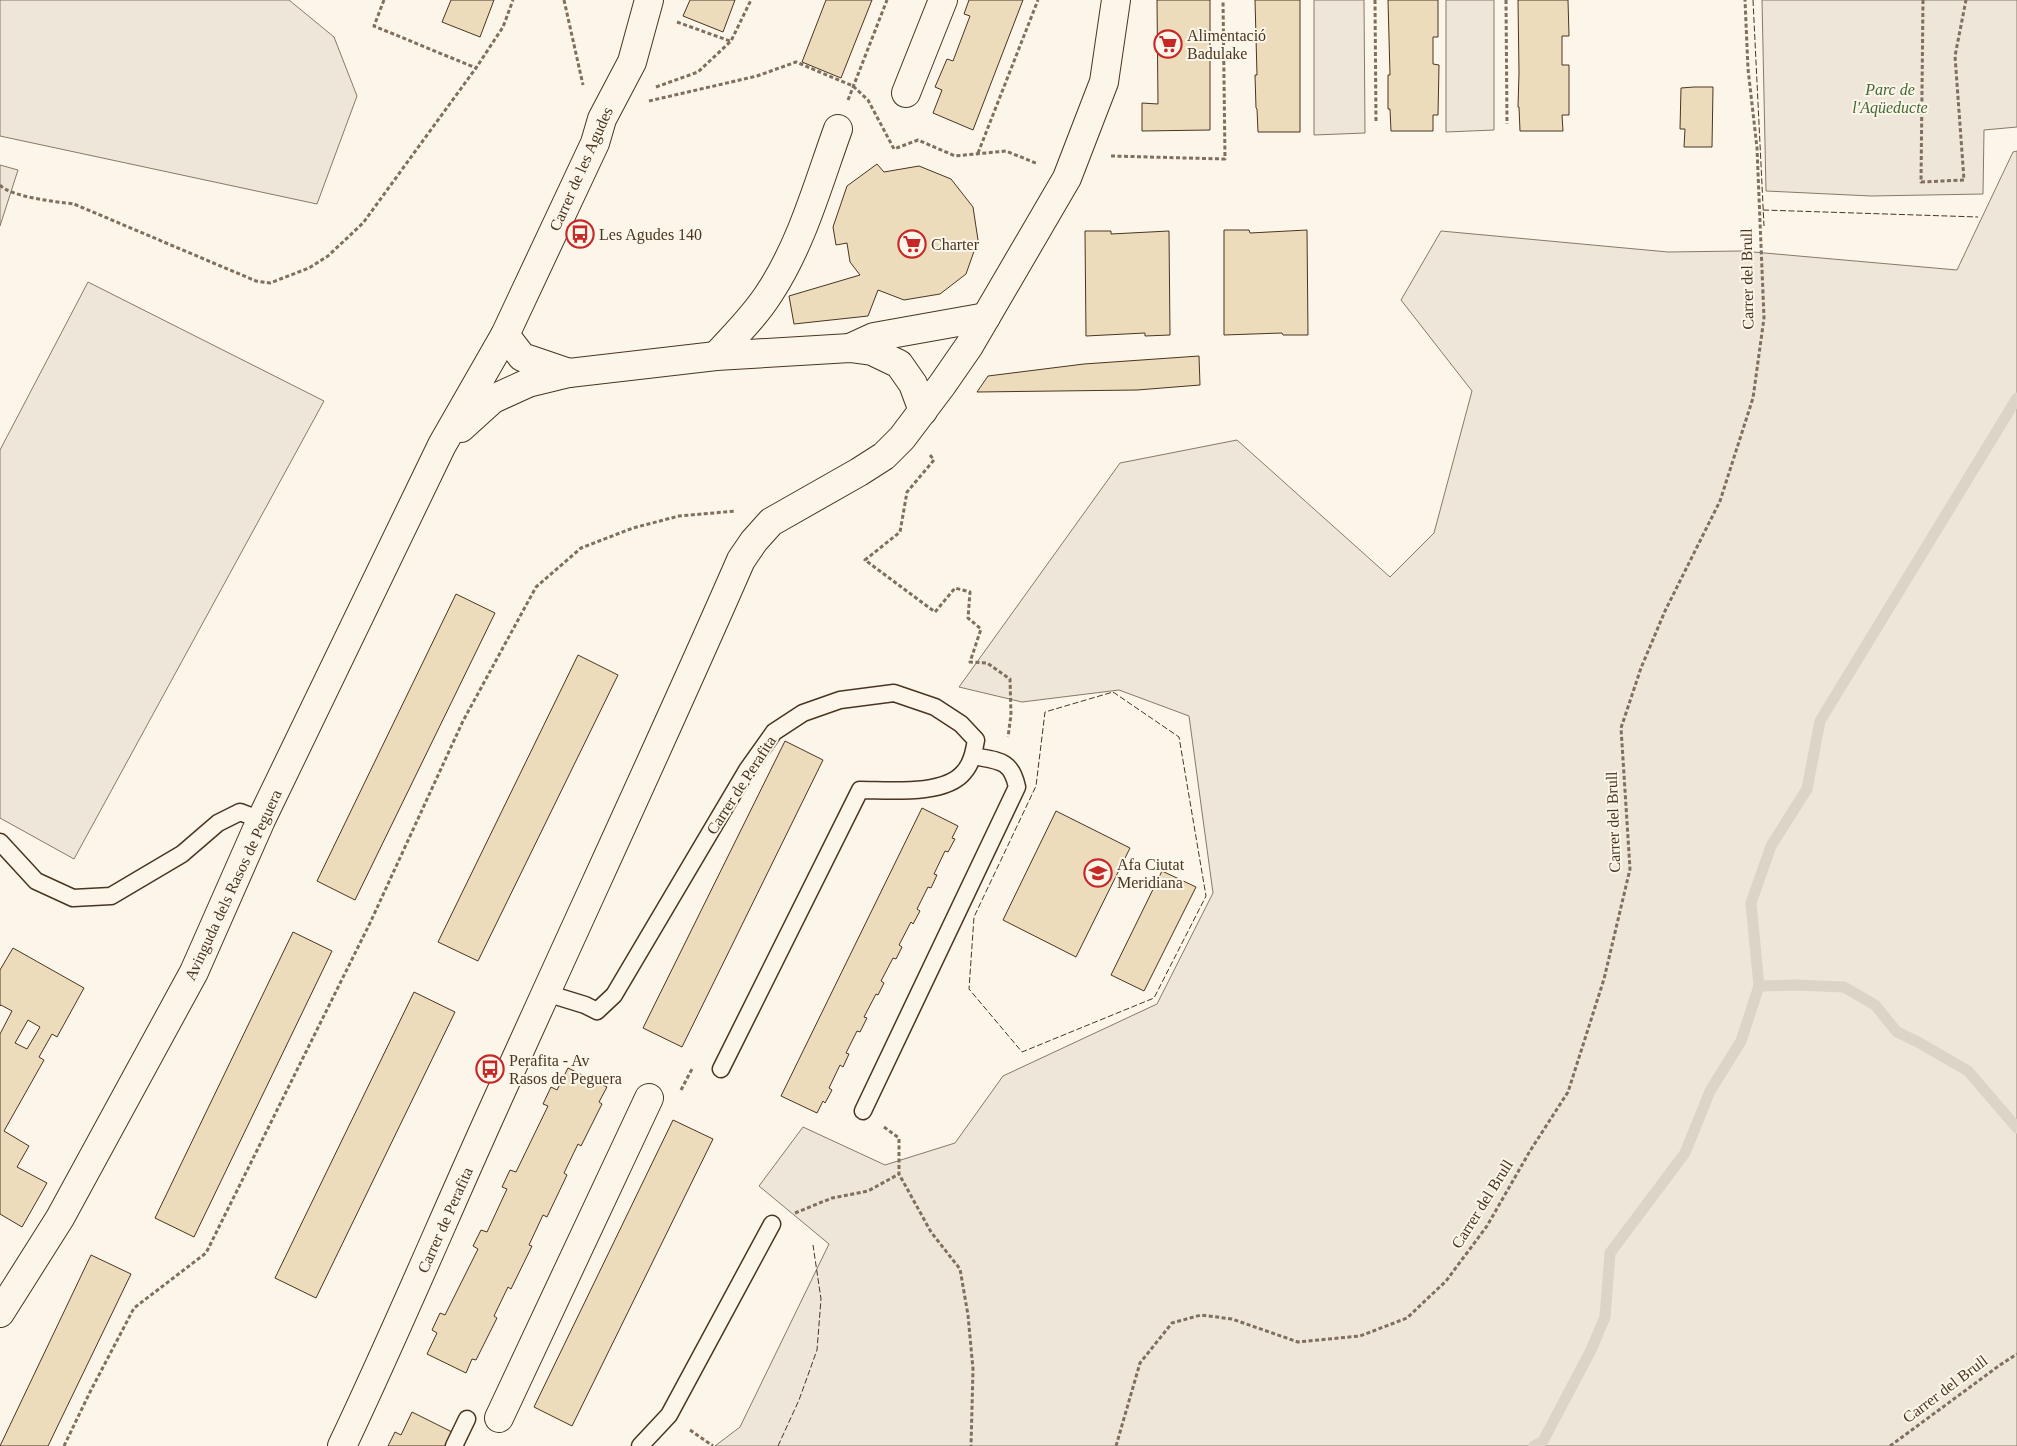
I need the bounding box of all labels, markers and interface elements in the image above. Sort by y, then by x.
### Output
place label: Alimentació Badulake [1187,27,1266,62]
supermarket icon: Alimentació Badulake [1153,29,1183,59]
park label: Parc de l'Aqüeducte [1852,81,1928,117]
street label: Carrer de les Agudes [546,104,617,234]
bus stop icon: Les Agudes 140 [565,219,595,249]
place label: Les Agudes 140 [599,226,702,244]
street label: Carrer del Brull [1738,228,1756,330]
supermarket icon: Charter [897,229,927,259]
place label: Charter [931,236,980,253]
street label: Carrer de Perafita [703,733,779,837]
street label: Carrer del Brull [1603,771,1623,873]
street label: Avinguda dels Rasos de Peguera [181,787,286,984]
place label: Afa Ciutat Meridiana [1117,856,1185,891]
school or university icon: Afa Ciutat Meridiana [1083,858,1113,888]
place label: Perafita - Av Rasos de Peguera [509,1052,622,1088]
bus stop icon: Perafita - Av Rasos de Peguera [475,1054,505,1084]
street label: Carrer del Brull [1448,1156,1516,1251]
street label: Carrer de Perafita [414,1165,476,1275]
street label: Carrer del Brull [1899,1351,1991,1426]

